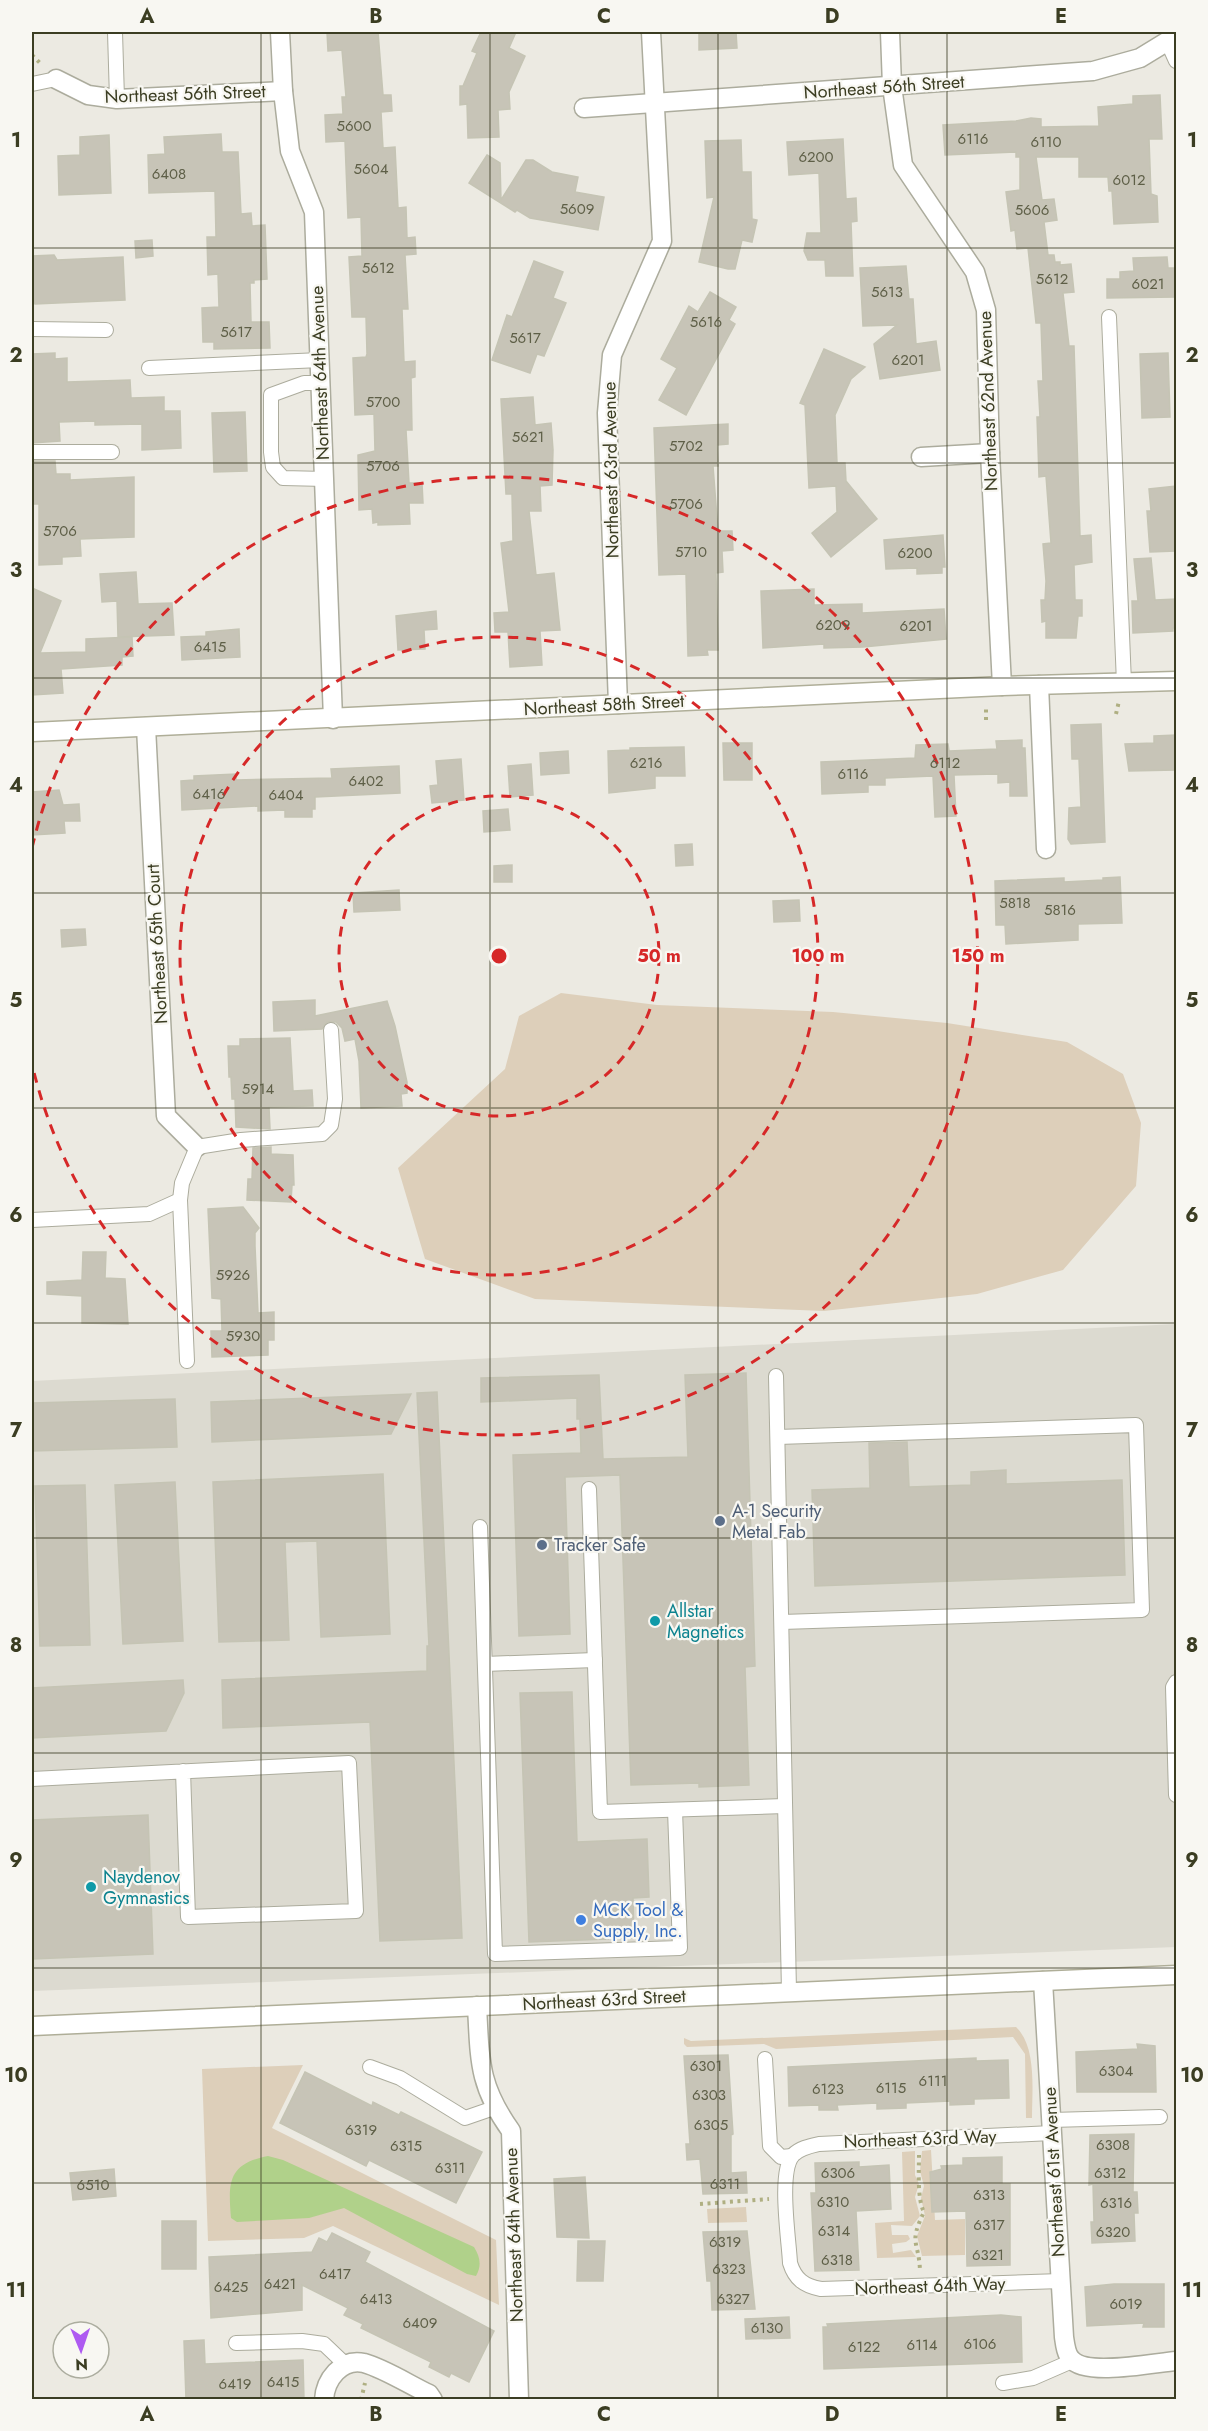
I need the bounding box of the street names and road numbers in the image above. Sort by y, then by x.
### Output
street label: Northeast 56th Street [803,68,966,106]
street label: Northeast 56th Street [104,78,267,110]
street label: Northeast 64th Avenue [304,285,336,461]
street label: Northeast 62nd Avenue [972,310,1004,492]
street label: Northeast 63rd Avenue [596,381,626,559]
street label: Northeast 58th Street [523,688,686,722]
street label: Northeast 65th Court [140,863,174,1025]
street label: Northeast 63rd Street [522,1983,687,2017]
street label: Northeast 61st Avenue [1037,2086,1071,2258]
street label: Northeast 63rd Way [843,2123,997,2155]
street label: Northeast 64th Avenue [498,2147,530,2323]
street label: Northeast 64th Way [854,2270,1006,2302]

